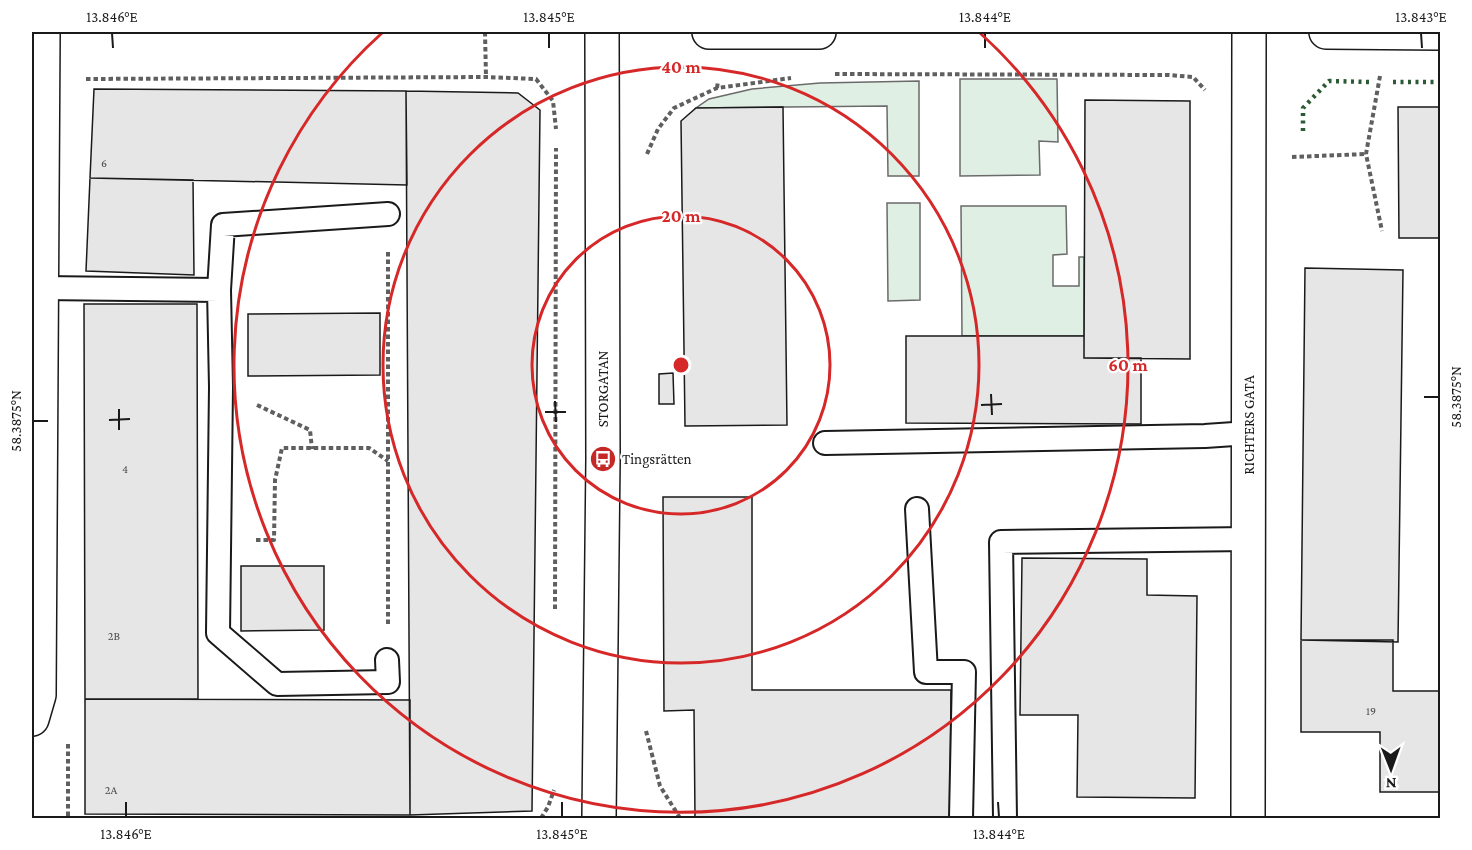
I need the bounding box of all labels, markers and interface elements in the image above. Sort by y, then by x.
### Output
text: 13.846°E [86,9,138,25]
text: 13.845°E [523,9,575,25]
text: 13.844°E [959,9,1011,25]
text: 13.843°E [1395,9,1447,25]
text: 40 m [661,57,701,77]
house number: 6 [101,156,107,170]
text: 20 m [662,206,701,226]
street label: STORGATAN [595,351,611,427]
centre of rings [671,355,691,375]
text: 60 m [1108,355,1148,375]
text: 58.3875°N [1448,366,1464,428]
street label: RICHTERS GATA [1241,375,1257,475]
text: 58.3875°N [8,390,24,452]
bus stop icon: Tingsrätten [588,444,618,474]
place label: Tingsrätten [622,451,692,468]
house number: 4 [122,462,128,476]
house number: 2B [108,629,121,643]
house number: 19 [1366,704,1376,718]
north arrow [1361,739,1421,799]
text: N [1386,775,1397,792]
house number: 2A [105,783,117,797]
text: 13.846°E [100,826,152,842]
text: 13.845°E [536,826,588,842]
text: 13.844°E [973,826,1025,842]

